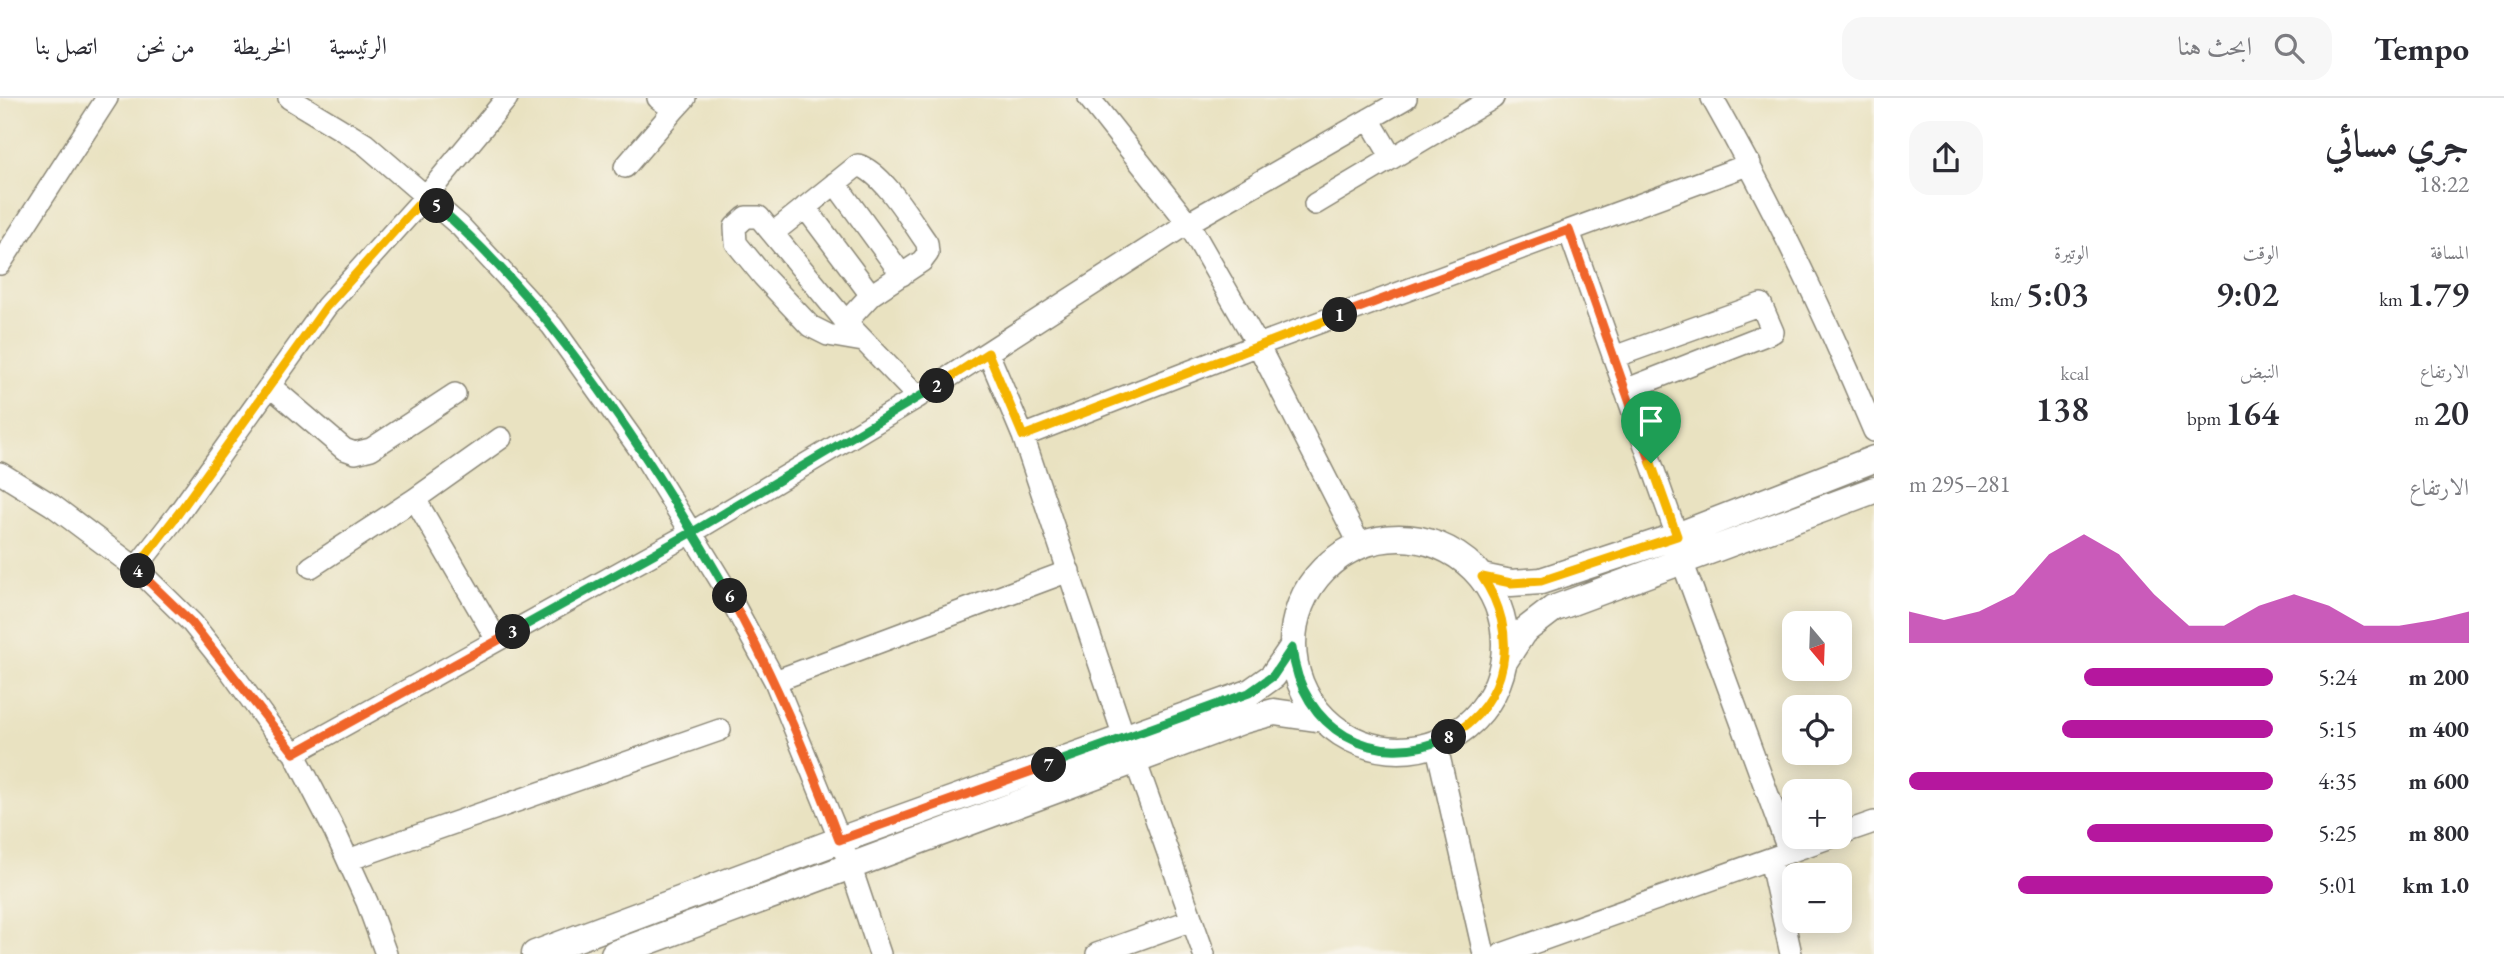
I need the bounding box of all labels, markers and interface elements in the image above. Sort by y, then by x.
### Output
search box [1842,17,2332,80]
text: Tempo [2374,27,2469,70]
text: ابحث هنا [2178,29,2252,63]
icon: search [2270,29,2308,67]
text: اتصل بنا [35,30,98,61]
text: من نحن [136,30,195,61]
text: الخريطة [233,30,291,61]
text: الرئيسية [329,30,387,61]
text: جري مسائي [2325,118,2469,167]
button: share [1909,121,1983,195]
text: 18:22 [2419,169,2469,199]
pin: 5 [420,188,454,224]
text: 5 [431,193,442,218]
text: الوتيرة [2054,240,2089,265]
text: الوقت [2243,240,2279,265]
text: المسافة [2430,240,2469,265]
text: 5:03 [2026,271,2089,316]
text: 9:02 [2216,271,2279,316]
text: 1.79 [2407,271,2469,316]
text: /km [1991,287,2026,312]
text: km [2379,287,2407,312]
pin: 1 [1322,298,1358,332]
text: 1 [1334,302,1345,327]
text: النبض [2240,359,2279,384]
text: الارتفاع [2420,359,2469,384]
text: kcal [2060,361,2089,386]
pin: 2 [920,368,954,404]
text: 2 [931,373,942,398]
text: 138 [2035,386,2089,431]
text: 164 [2225,390,2279,435]
text: 20 [2433,390,2469,435]
pin [1621,391,1681,463]
icon: arrive [1632,402,1670,440]
text: bpm [2187,406,2225,431]
text: m [2414,406,2433,431]
text: 281–295 m [1909,469,2010,499]
text: الارتفاع [2409,472,2469,502]
pin: 4 [120,554,156,588]
text: 4 [132,558,143,583]
pin: 6 [712,578,748,614]
text: 6 [724,583,735,608]
north arrow [1782,611,1852,681]
map controls [1782,611,1852,933]
pin: 3 [496,614,530,650]
text: 3 [507,619,518,644]
text: 5:24 [2318,662,2357,692]
text: 200 m [2408,662,2469,692]
button: locate [1782,695,1852,765]
text: 5:15 [2318,714,2357,744]
text: 400 m [2408,714,2469,744]
pin: 8 [1432,720,1466,754]
text: 8 [1443,724,1454,749]
pin: 7 [1032,748,1066,782]
text: 7 [1043,752,1054,777]
text: 4:35 [2318,766,2357,796]
text: 600 m [2408,766,2469,796]
button: + [1782,779,1852,849]
text: 5:25 [2318,818,2357,848]
text: 800 m [2408,818,2469,848]
button: − [1782,863,1852,933]
text: 5:01 [2318,870,2357,900]
text: 1.0 km [2402,870,2469,900]

